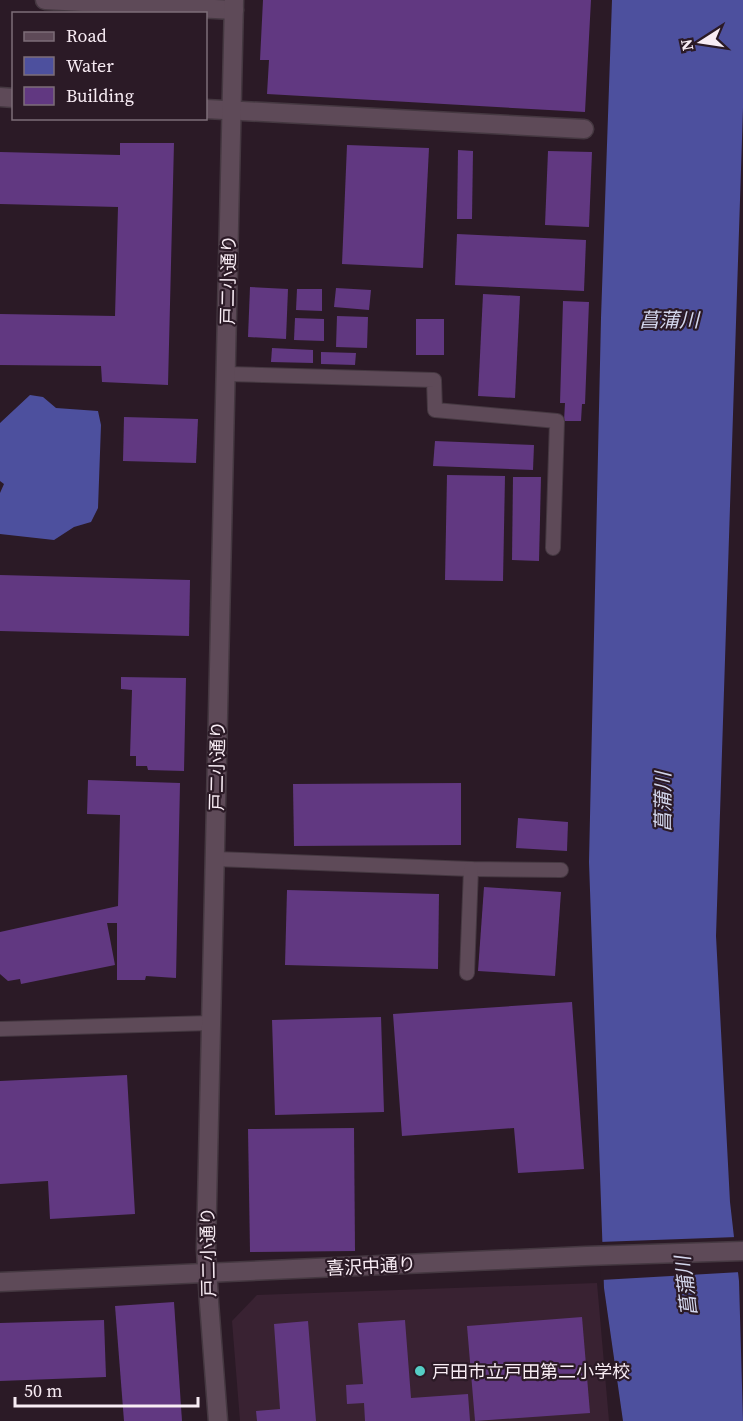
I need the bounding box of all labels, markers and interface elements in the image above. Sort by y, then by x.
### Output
legend [12,12,207,120]
north arrow [671,12,731,72]
text: Road [66,23,107,48]
text: N [674,37,698,53]
text: Water [66,53,114,78]
text: Building [66,83,134,108]
street label: 戸二小通り [215,235,241,325]
water label: 菖蒲川 [639,306,701,334]
street label: 戸二小通り [204,721,230,811]
water label: 菖蒲川 [649,770,677,832]
street label: 戸二小通り [195,1207,221,1297]
street label: 喜沢中通り [325,1251,417,1281]
water label: 菖蒲川 [668,1253,704,1317]
place label: 戸田市立戸田第二小学校 [432,1359,630,1384]
marker: 戸田市立戸田第二小学校 [413,1364,427,1378]
scale bar [15,1370,198,1408]
text: 50 m [24,1378,62,1403]

